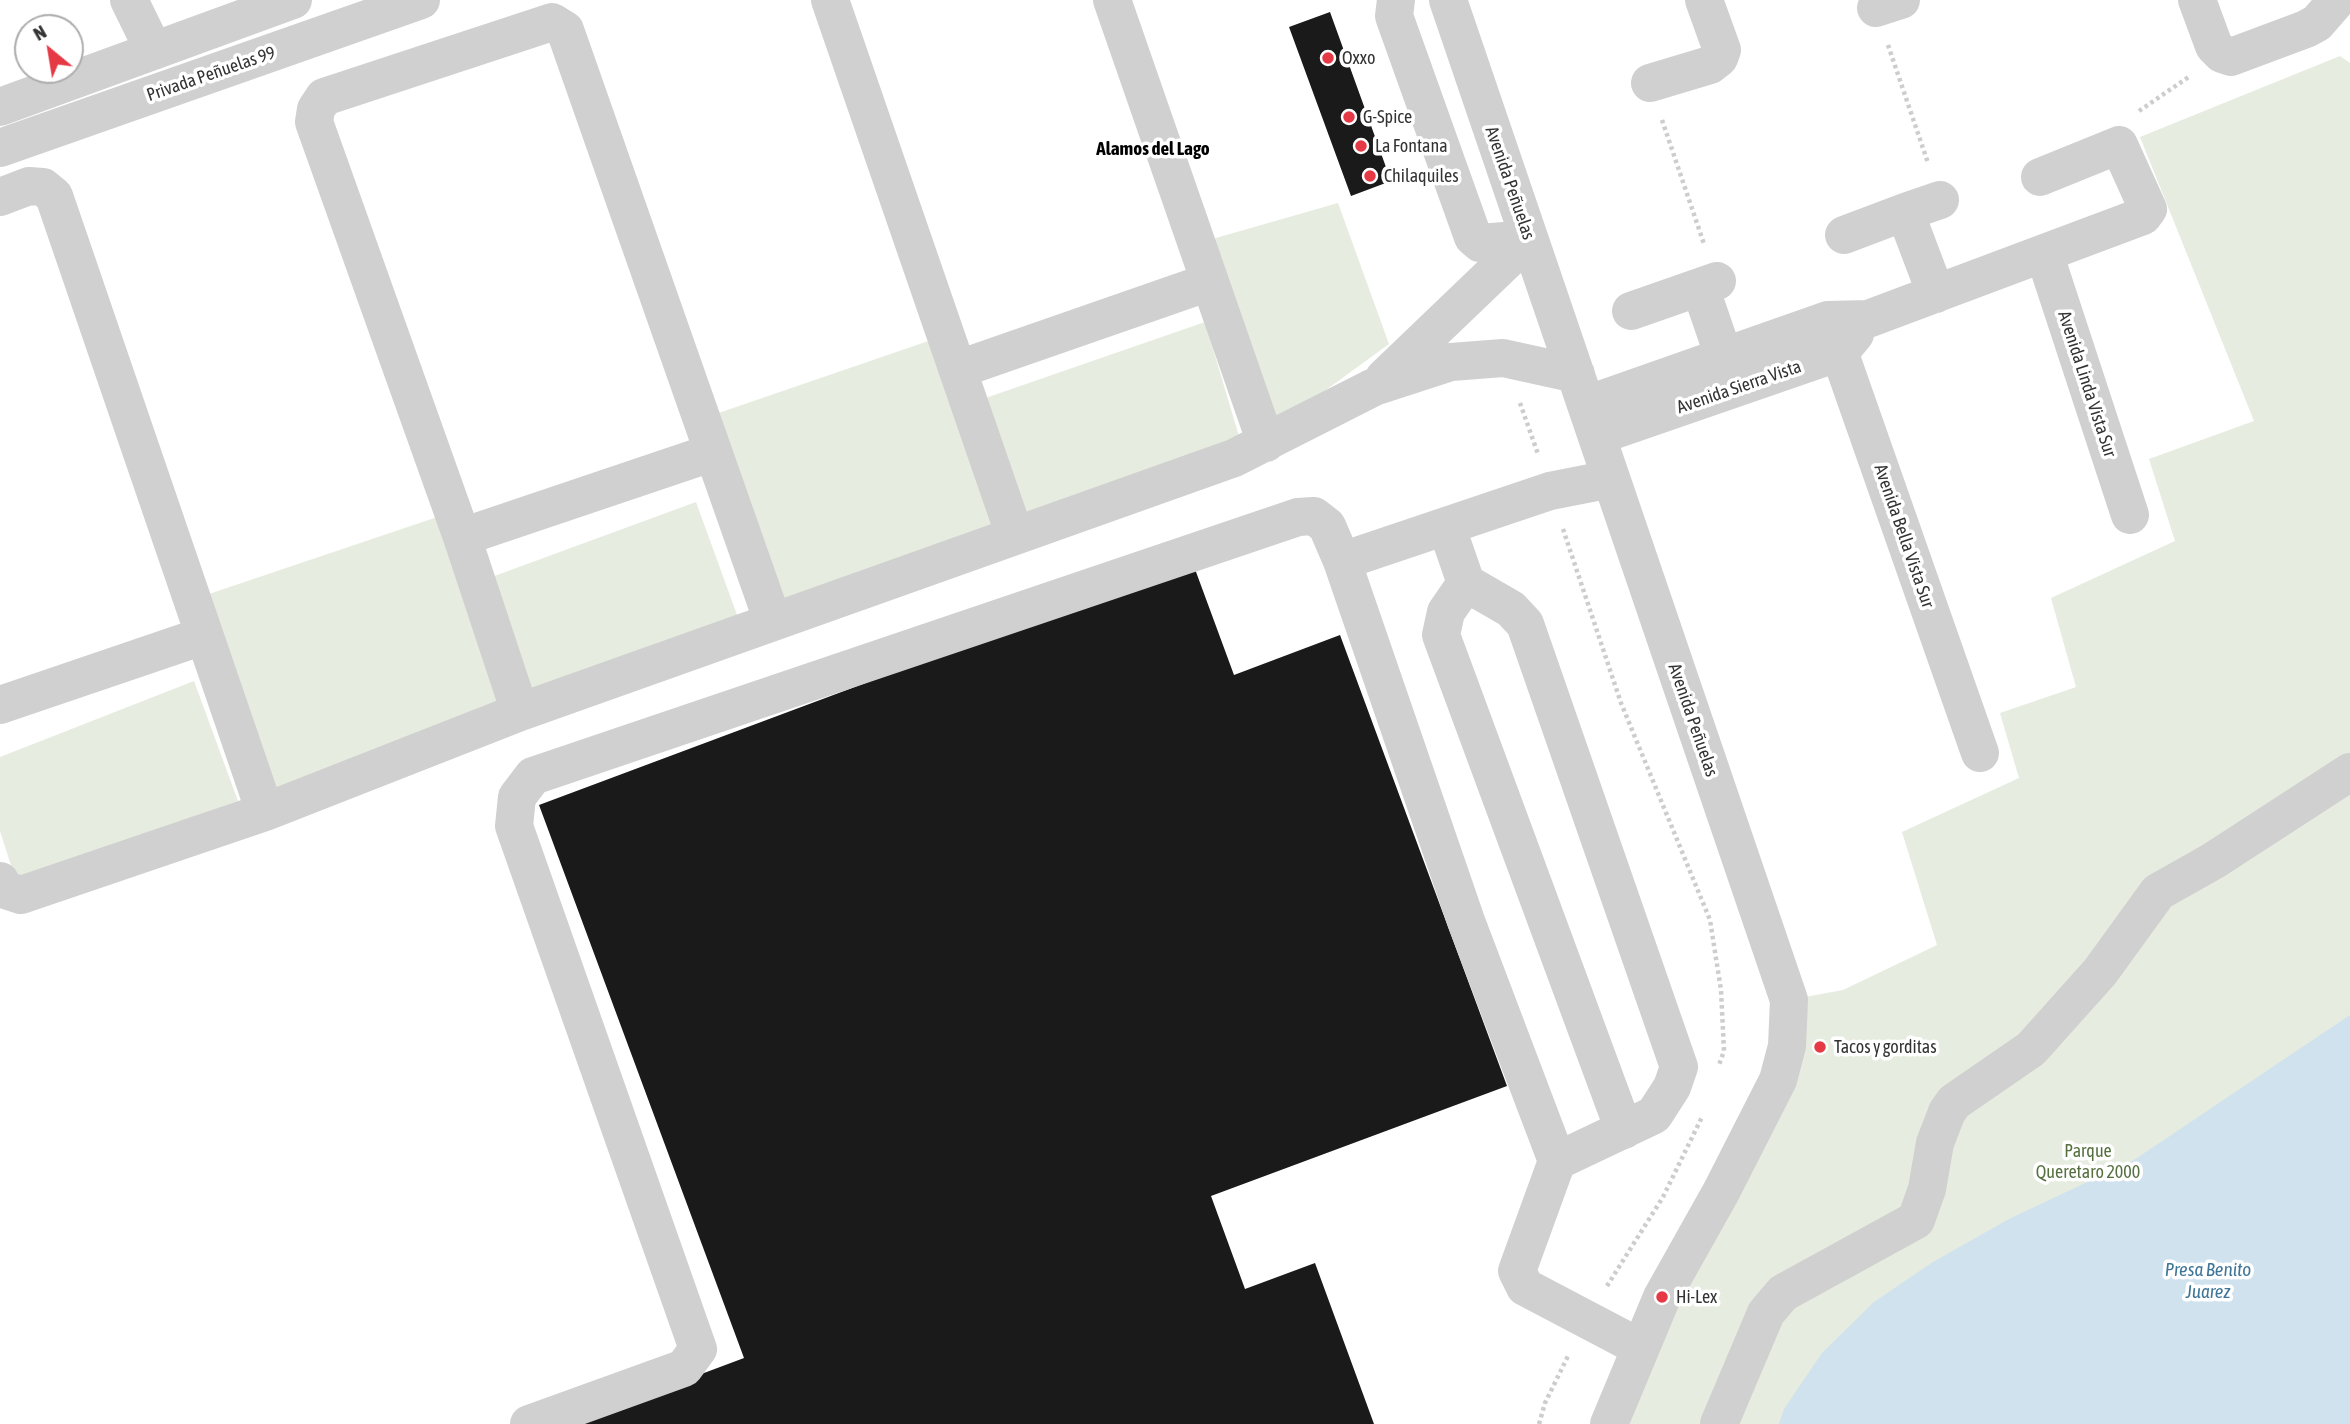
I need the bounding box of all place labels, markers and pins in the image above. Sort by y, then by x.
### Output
place label: Oxxo [1342,47,1375,69]
marker: Oxxo [1320,50,1336,66]
place label: G-Spice [1363,106,1412,128]
marker: G-Spice [1341,109,1357,125]
place label: La Fontana [1375,135,1448,157]
marker: La Fontana [1353,138,1369,154]
place label: Chilaquiles [1384,165,1459,187]
marker: Chilaquiles [1362,168,1378,184]
place label: Tacos y gorditas [1834,1036,1937,1058]
marker: Tacos y gorditas [1812,1039,1828,1055]
place label: Hi-Lex [1676,1286,1717,1308]
marker: Hi-Lex [1654,1289,1670,1305]

